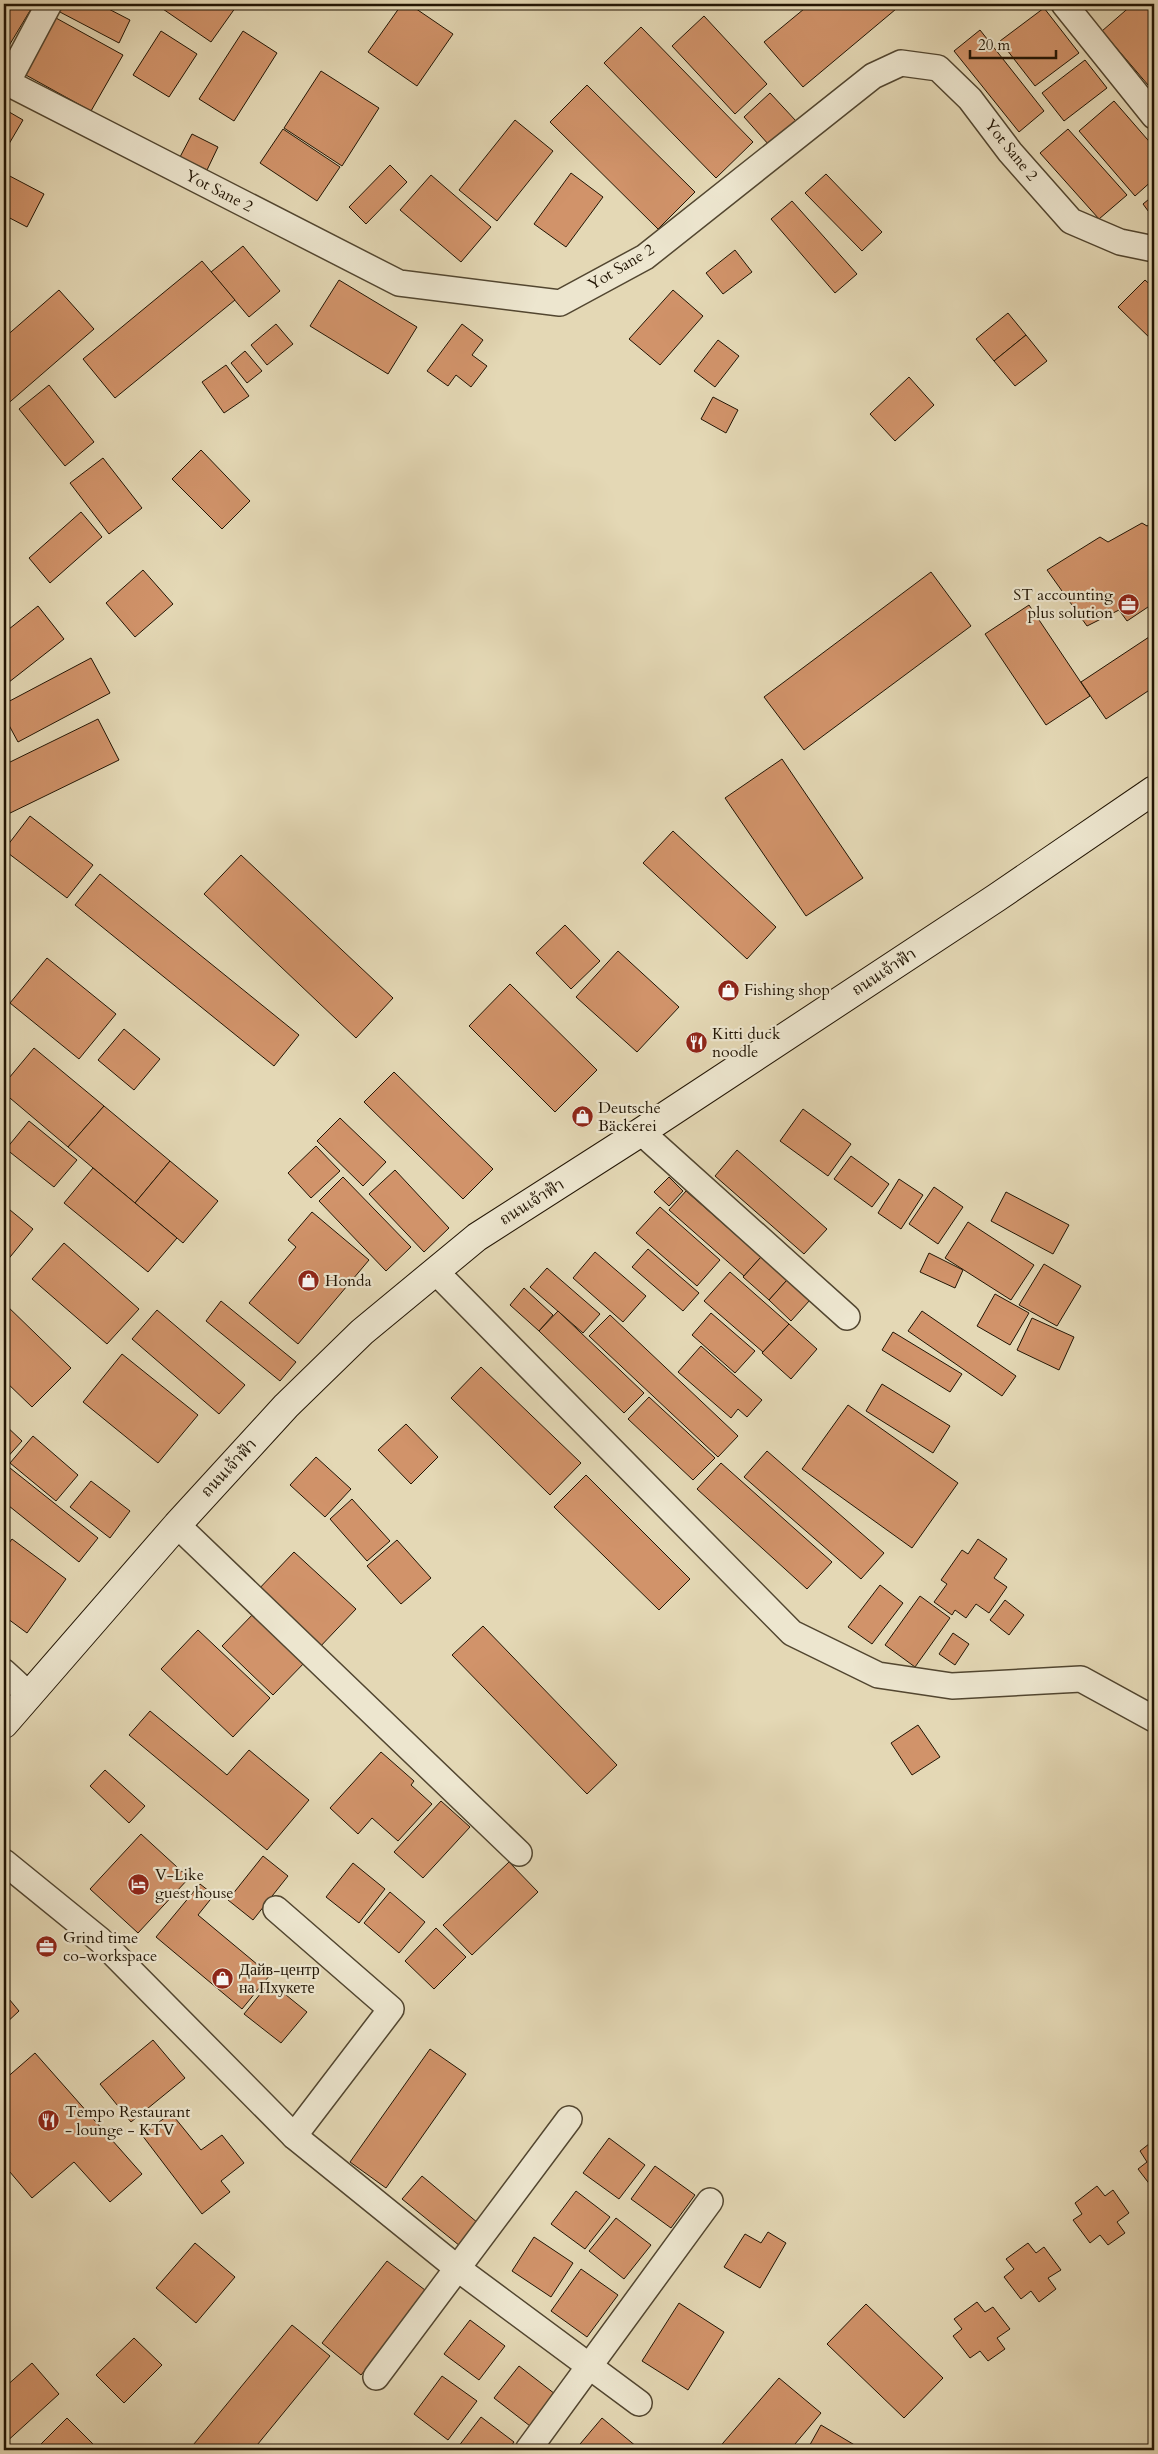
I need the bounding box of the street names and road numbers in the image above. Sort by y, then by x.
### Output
street label: Yot Sane 2 [979,114,1043,186]
street label: Yot Sane 2 [181,164,257,218]
street label: Yot Sane 2 [584,239,658,295]
street label: ถนนเจ้าฟ้า [847,943,921,1001]
street label: ถนนเจ้าฟ้า [495,1173,569,1231]
street label: ถนนเจ้าฟ้า [196,1434,262,1502]

